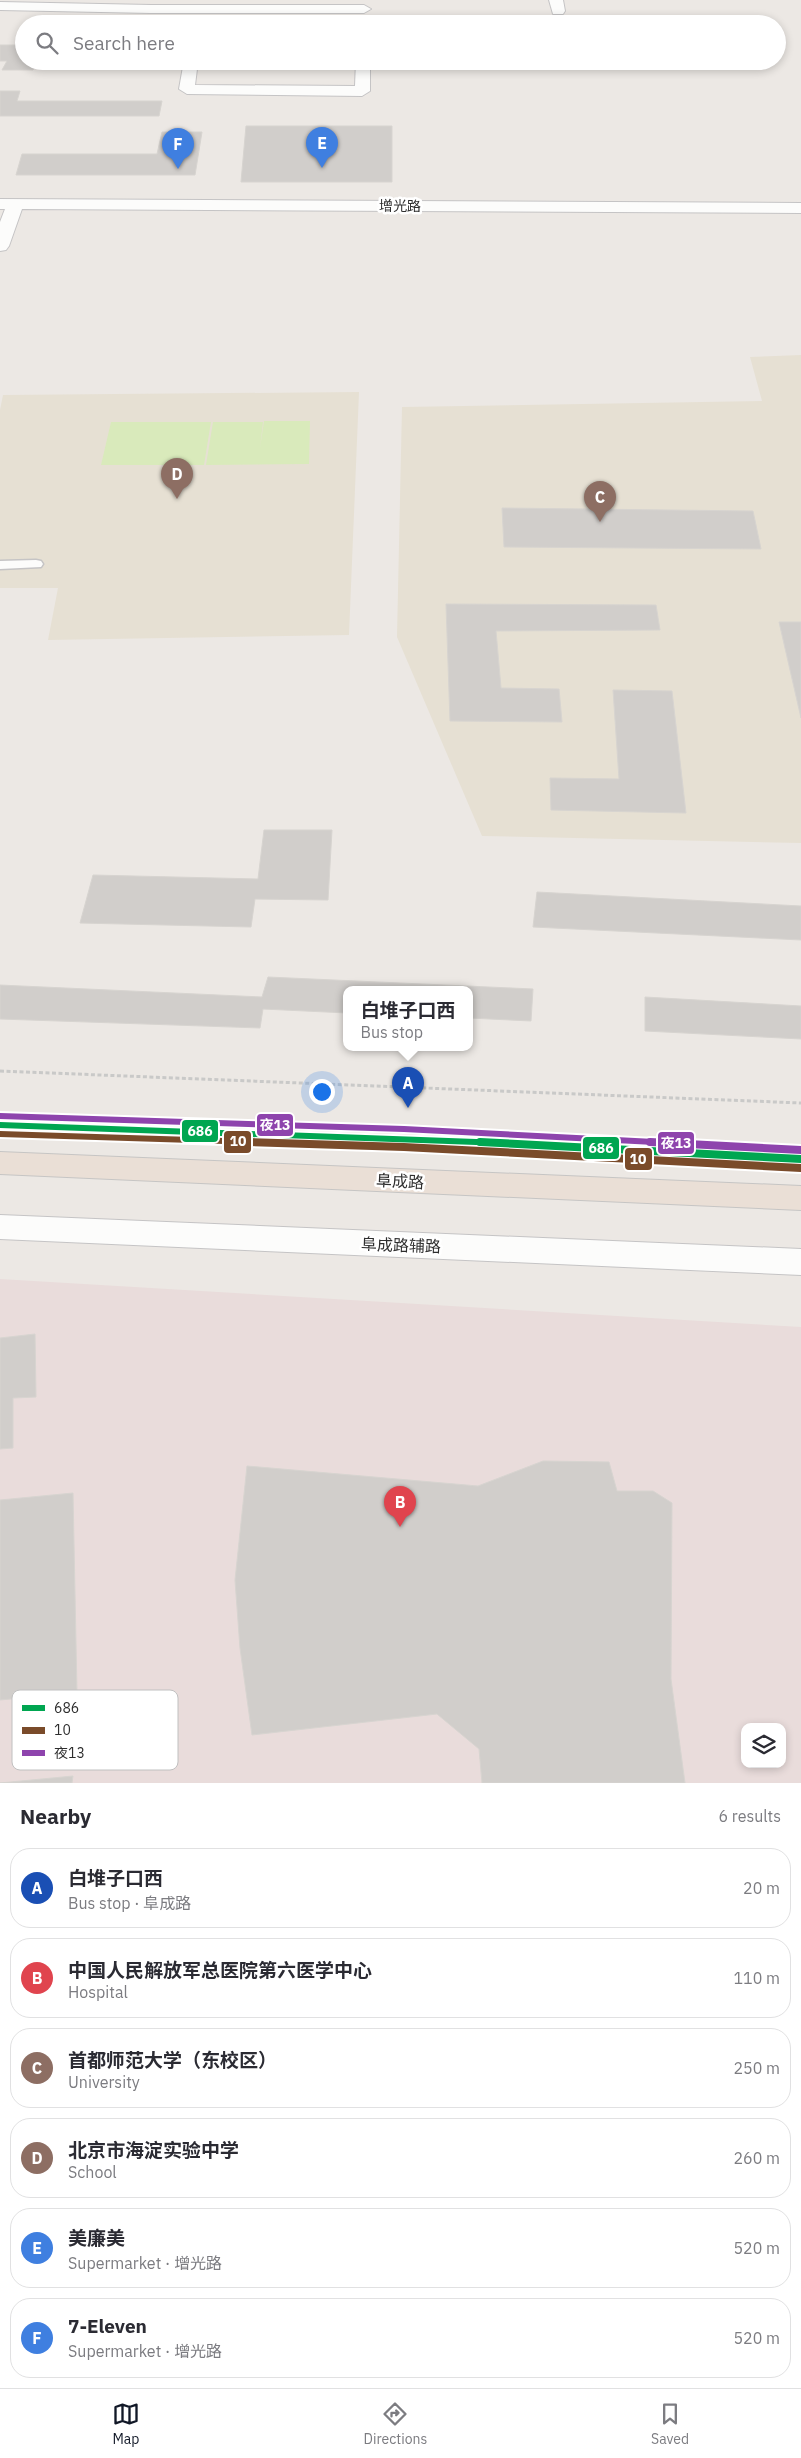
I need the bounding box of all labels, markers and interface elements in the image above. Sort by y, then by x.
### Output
search box [15,15,786,70]
icon: search [33,29,61,57]
text: Search here [73,31,175,55]
pin: E [306,127,338,168]
pin: F [162,128,194,169]
street label: 增光路 [379,197,421,215]
pin: D [161,458,193,499]
pin: C [584,481,616,522]
popup [343,986,473,1051]
text: 白堆子口西 [360,998,456,1022]
text: Bus stop [360,1022,423,1042]
pin: A [392,1067,424,1108]
your location [309,1079,335,1105]
line badge: 夜13 [256,1113,294,1137]
text: 夜13 [260,1116,290,1134]
line badge: 686 [181,1119,219,1143]
text: 686 [187,1122,213,1140]
line badge: 10 [223,1130,252,1154]
line badge: 夜13 [657,1131,695,1155]
text: 10 [230,1132,246,1150]
text: 夜13 [661,1134,691,1152]
line badge: 686 [582,1136,620,1160]
text: 686 [588,1139,614,1157]
line badge: 10 [624,1147,653,1171]
text: 10 [630,1150,646,1168]
street label: 阜成路 [376,1170,424,1192]
street label: 阜成路辅路 [361,1234,441,1256]
pin: B [384,1486,416,1527]
legend [12,1690,178,1770]
text: 686 [54,1699,79,1717]
text: 10 [54,1721,71,1739]
map controls [741,1723,786,1768]
button: layers [741,1723,786,1768]
text: 夜13 [54,1744,85,1762]
text: Nearby [20,1802,91,1830]
text: 6 results [718,1806,781,1826]
text: 白堆子口西 [68,1866,163,1890]
text: A [32,1878,42,1898]
text: 20 m [743,1878,780,1898]
text: Bus stop · 阜成路 [68,1893,191,1913]
text: 中国人民解放军总医院第六医学中心 [68,1958,372,1982]
text: B [32,1968,42,1988]
text: 110 m [733,1968,780,1988]
text: Hospital [68,1982,128,2002]
text: 首都师范大学（东校区） [68,2048,277,2072]
text: C [32,2058,42,2078]
text: 250 m [733,2058,780,2078]
text: University [68,2072,140,2092]
text: 北京市海淀实验中学 [68,2138,239,2162]
text: D [31,2148,43,2168]
text: 260 m [733,2148,780,2168]
text: School [68,2162,117,2182]
text: 美廉美 [68,2226,125,2250]
text: E [32,2238,42,2258]
text: 520 m [733,2238,780,2258]
text: Supermarket · 增光路 [68,2253,222,2273]
text: 7-Eleven [68,2314,147,2338]
text: F [32,2328,42,2348]
text: 520 m [733,2328,780,2348]
text: Supermarket · 增光路 [68,2341,222,2361]
tab: Map [112,2400,140,2448]
tab: Directions [364,2400,427,2448]
tab: Saved [651,2400,689,2448]

